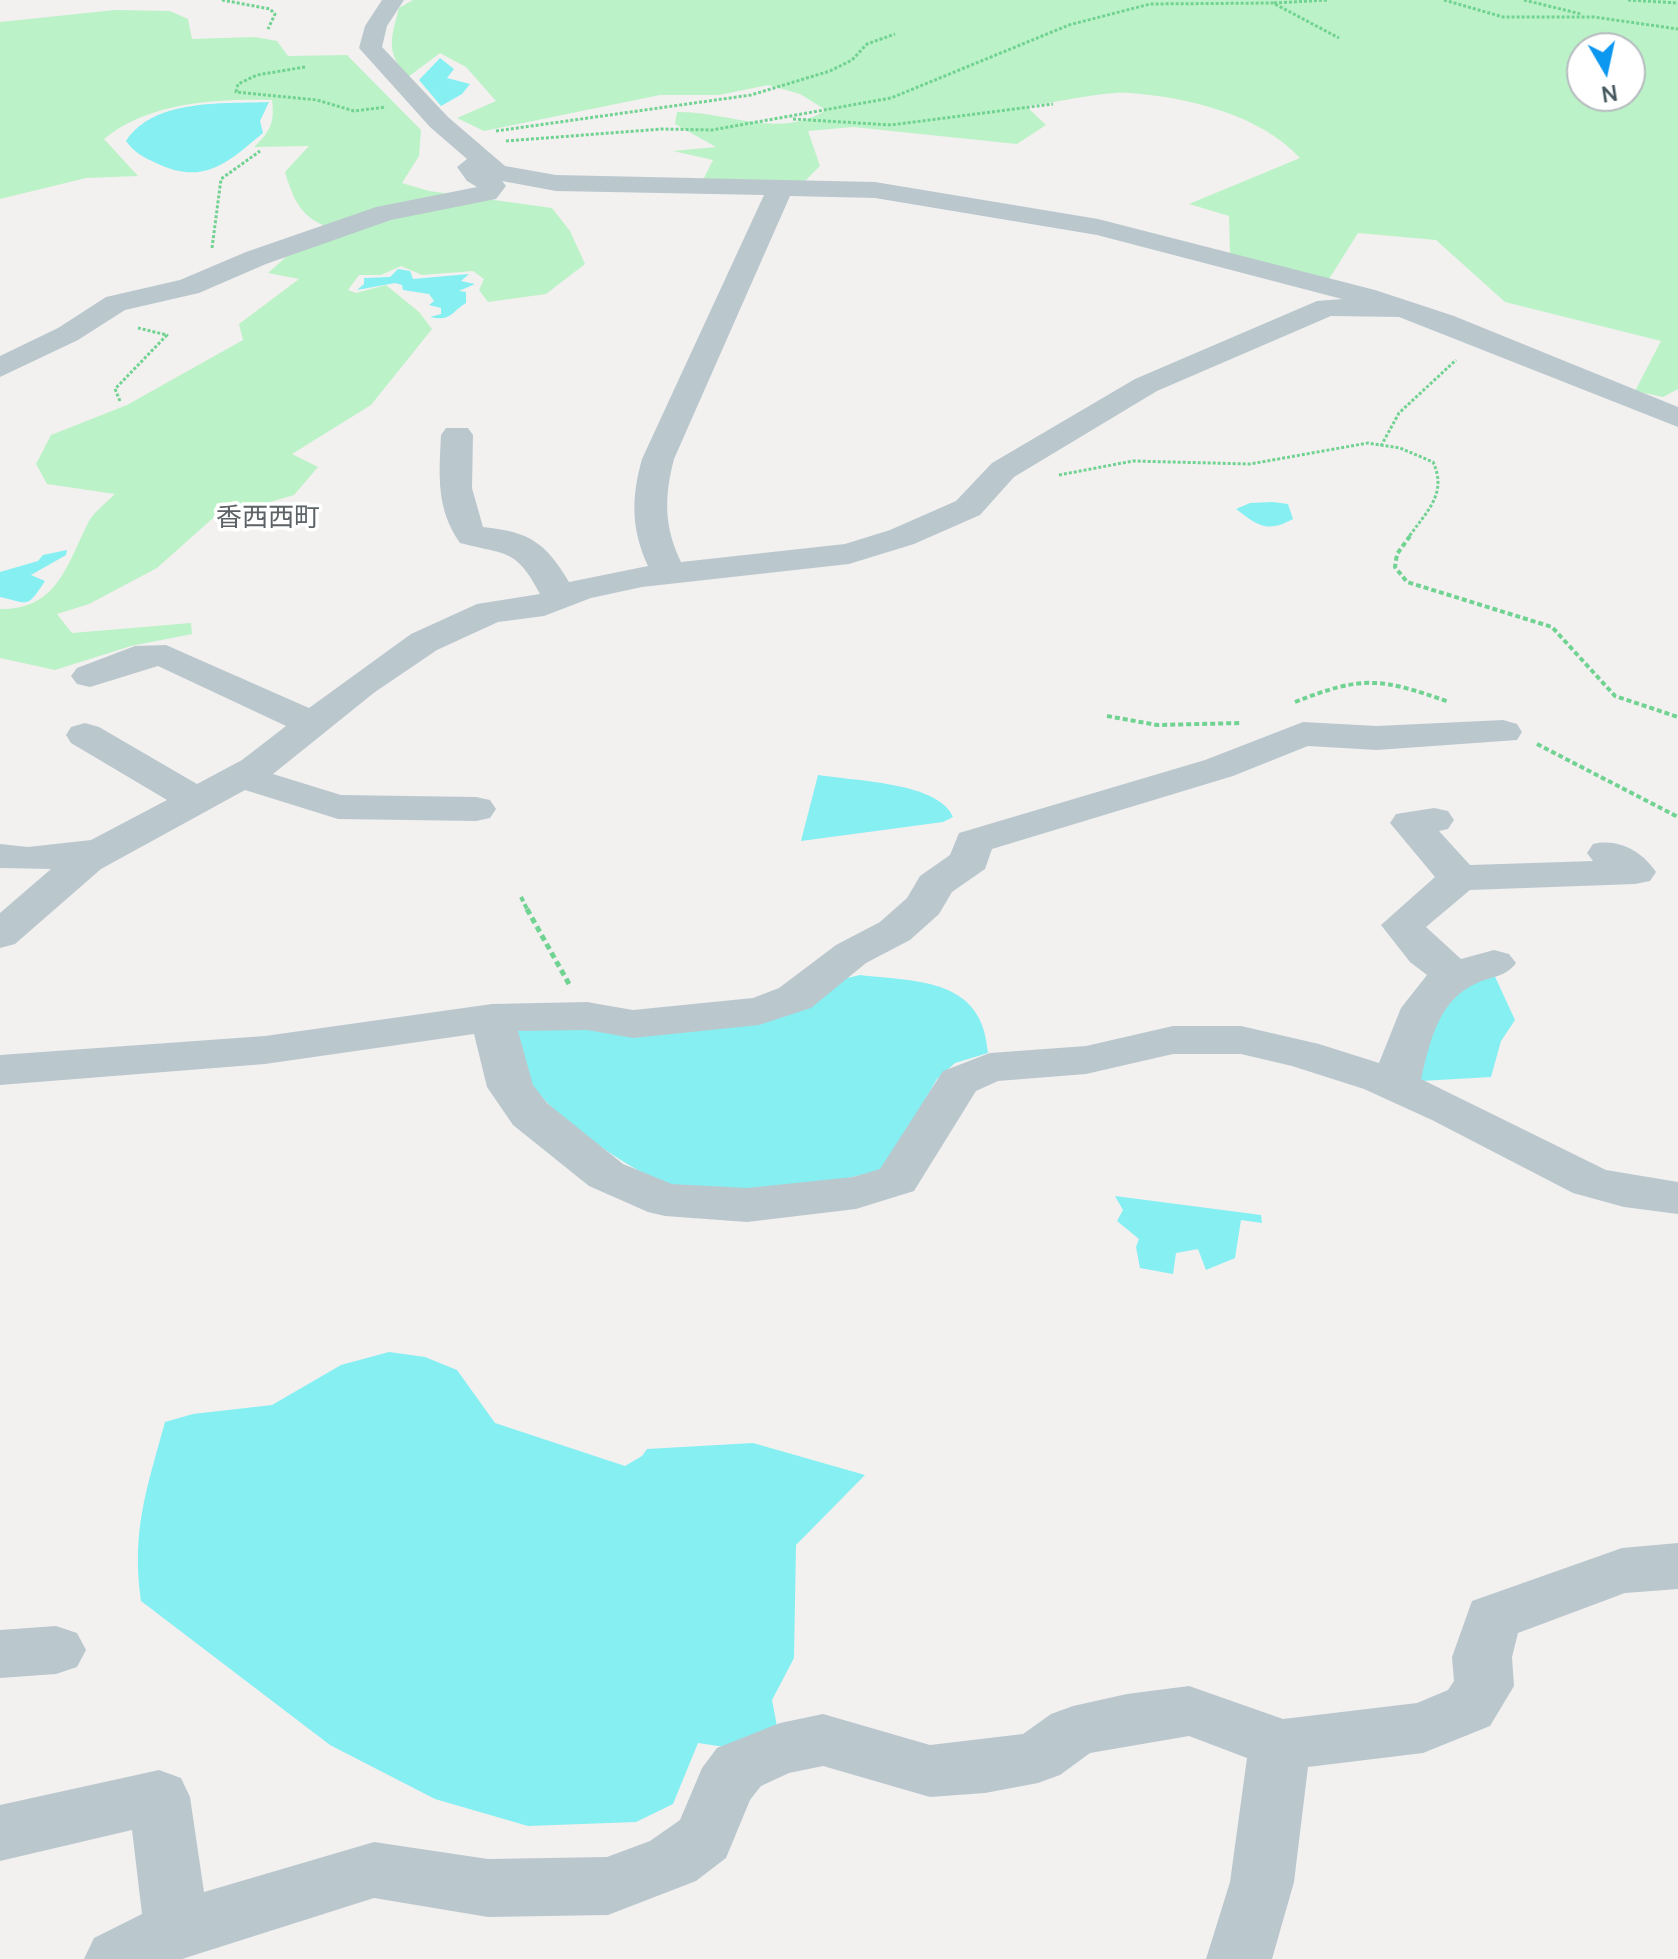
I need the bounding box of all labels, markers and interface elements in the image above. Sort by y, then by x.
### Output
north arrow [1566,32,1646,112]
text: N [1599,78,1620,110]
district label: 香西西町 [216,503,320,535]

